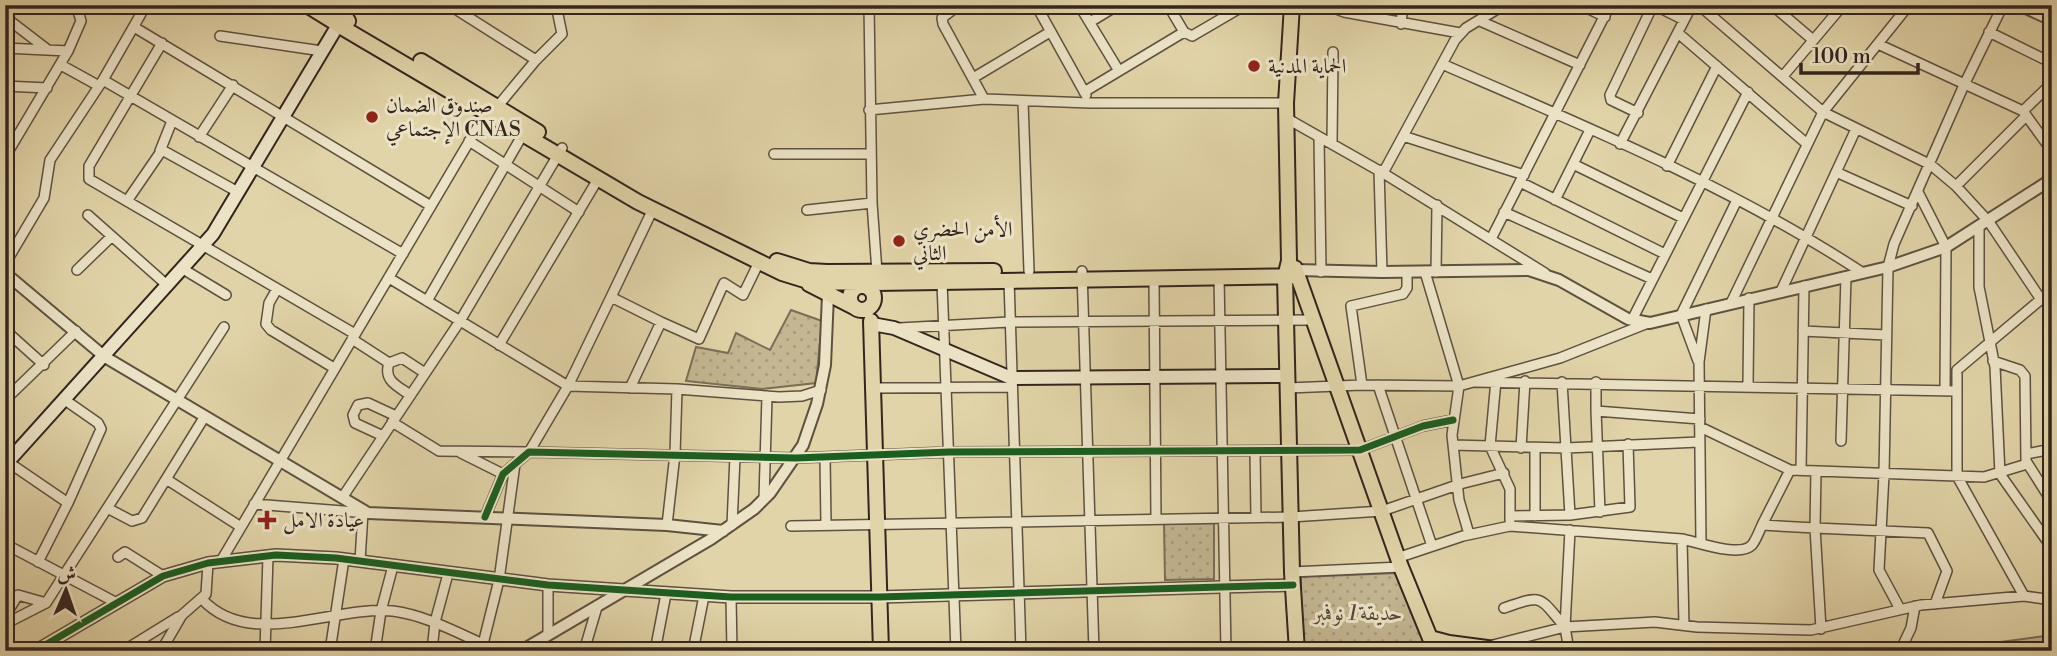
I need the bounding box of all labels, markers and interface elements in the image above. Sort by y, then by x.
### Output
scale bar [1801,32,1919,76]
text: 100 m [1812,44,1871,70]
place label: الحماية المدنية [1268,54,1346,80]
marker: الحماية المدنية [1246,58,1262,74]
place label: صندوق الضمان الإجتماعي CNAS [386,93,521,146]
marker: صندوق الضمان الإجتماعي CNAS [364,109,380,125]
place label: الأمن الحضري الثاني [913,214,1013,270]
marker: الأمن الحضري الثاني [891,233,907,249]
place label: عيادة الامل [283,508,364,535]
marker: عيادة الامل [257,510,277,530]
north arrow [32,554,102,624]
text: ش [57,562,76,586]
park label: حديقة 1 نوفمبر [1311,601,1403,627]

